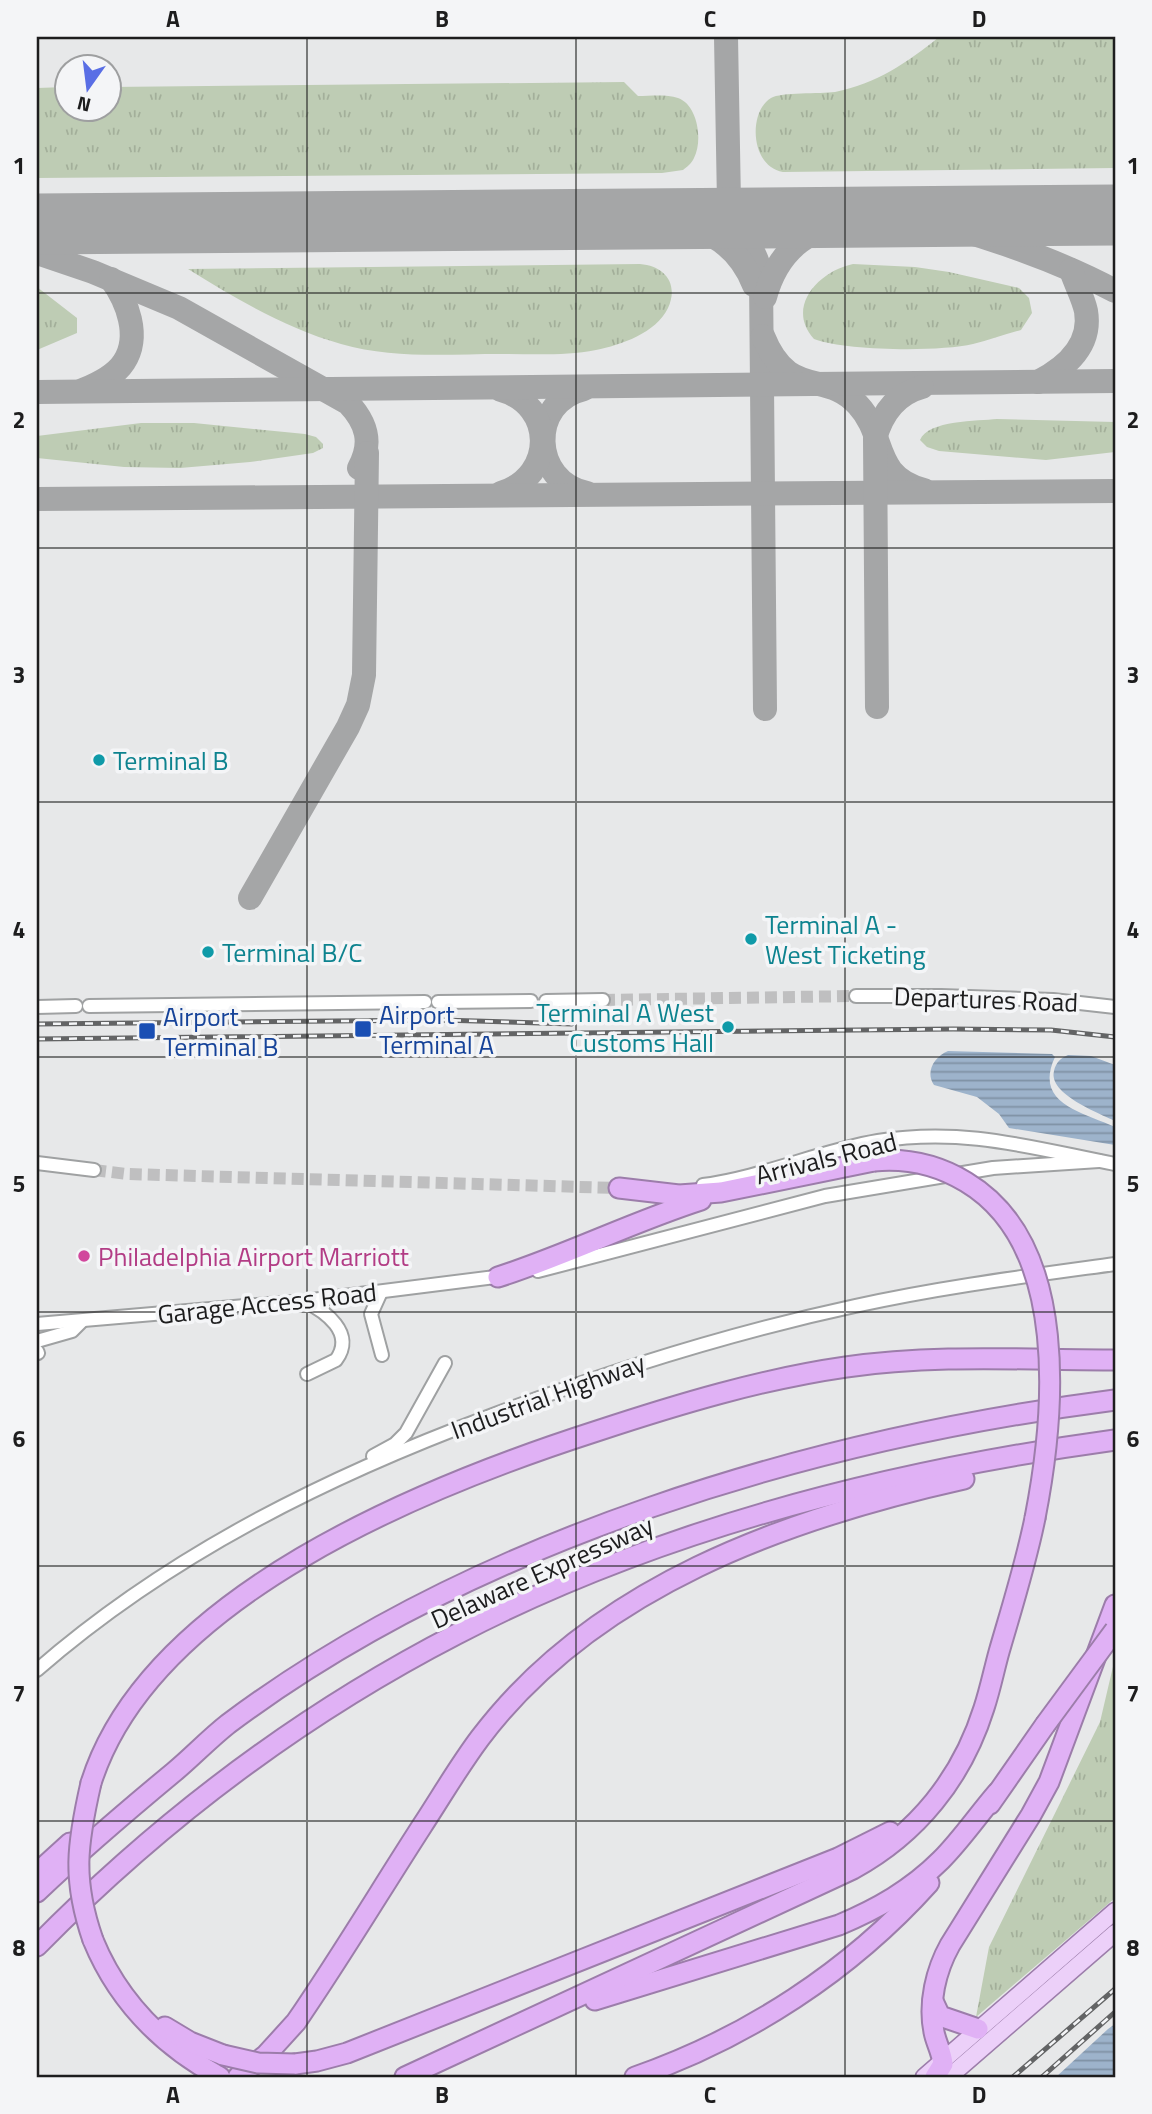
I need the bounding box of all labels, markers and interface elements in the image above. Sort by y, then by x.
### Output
text: A [166,1,180,36]
text: B [435,1,449,36]
text: C [704,1,716,36]
text: D [972,1,986,36]
north arrow [52,52,122,122]
text: N [74,89,94,121]
text: 1 [13,148,25,183]
text: 1 [1127,148,1139,183]
text: 2 [13,402,25,437]
text: 2 [1127,402,1139,437]
text: 3 [13,657,25,692]
text: 3 [1127,657,1139,692]
place label: Terminal B [113,741,229,780]
marker: Terminal B [91,752,107,768]
place label: Terminal A - West Ticketing [765,905,926,974]
text: 4 [13,912,25,947]
text: 4 [1127,912,1139,947]
marker: Terminal A - West Ticketing [743,931,759,947]
place label: Terminal B/C [222,933,362,972]
marker: Terminal B/C [200,944,216,960]
street label: Departures Road [893,976,1079,1022]
place label: Terminal A West Customs Hall [536,993,714,1062]
place label: Airport Terminal A [379,995,494,1064]
place label: Airport Terminal B [163,997,279,1066]
marker: Airport Terminal A [353,1019,373,1039]
marker: Terminal A West Customs Hall [720,1019,736,1035]
marker: Airport Terminal B [137,1021,157,1041]
street label: Arrivals Road [751,1122,901,1194]
text: 5 [13,1166,25,1201]
text: 5 [1127,1166,1139,1201]
place label: Philadelphia Airport Marriott [98,1237,409,1276]
marker: Philadelphia Airport Marriott [76,1248,92,1264]
street label: Garage Access Road [155,1272,379,1334]
street label: Industrial Highway [445,1343,651,1449]
text: 6 [13,1421,26,1456]
text: 6 [1127,1421,1140,1456]
street label: Delaware Expressway [424,1505,660,1639]
text: 7 [13,1676,25,1711]
text: 7 [1127,1676,1139,1711]
text: 8 [13,1930,26,1965]
text: 8 [1127,1930,1140,1965]
text: A [166,2077,180,2112]
text: B [435,2077,449,2112]
text: C [704,2077,716,2112]
text: D [972,2077,986,2112]

